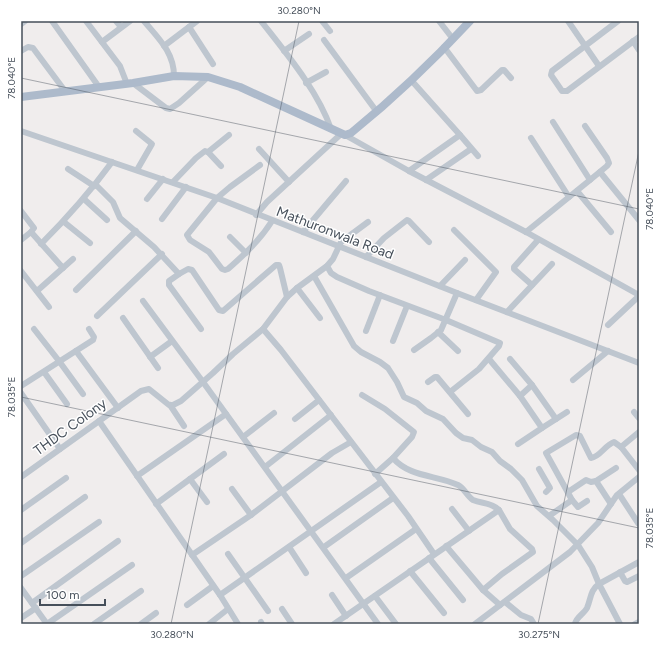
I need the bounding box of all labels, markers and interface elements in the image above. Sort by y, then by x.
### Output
text: 30.280°N [277,4,321,17]
text: 78.040°E [5,57,18,99]
text: 78.040°E [643,188,656,230]
street label: Mathuronwala Road [274,203,396,263]
text: 78.035°E [5,377,18,417]
street label: THDC Colony [30,395,110,459]
text: 78.035°E [643,508,656,548]
scale bar [40,581,105,607]
text: 100 m [46,588,80,602]
text: 30.280°N [150,628,194,641]
text: 30.275°N [518,628,560,641]

